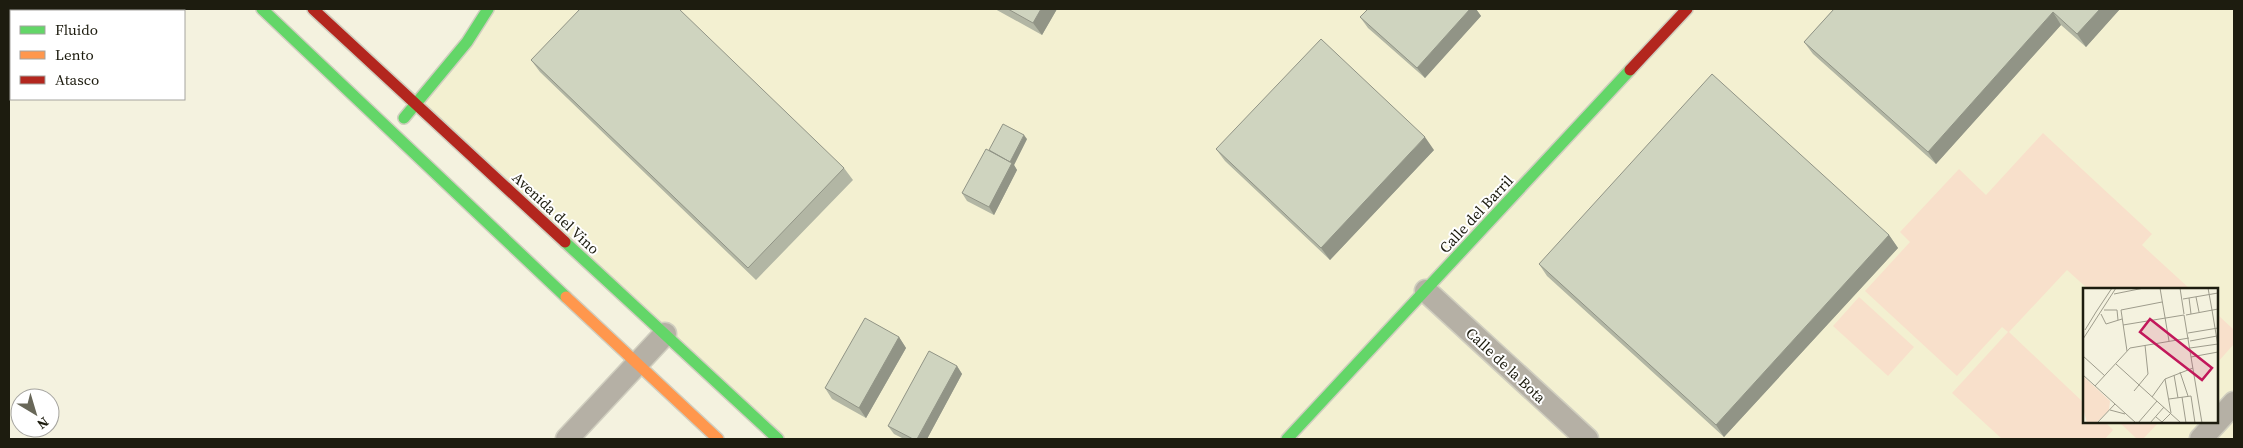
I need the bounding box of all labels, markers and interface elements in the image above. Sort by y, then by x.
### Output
legend [10,10,185,100]
text: Fluido [55,19,98,40]
text: Lento [55,44,94,65]
text: Atasco [55,69,99,90]
street label: Avenida del Vino [508,167,604,259]
street label: Calle del Barril [1434,170,1518,258]
inset map [2083,288,2218,423]
street label: Calle de la Bota [1461,322,1551,408]
north arrow [10,388,60,438]
text: N [33,412,53,434]

